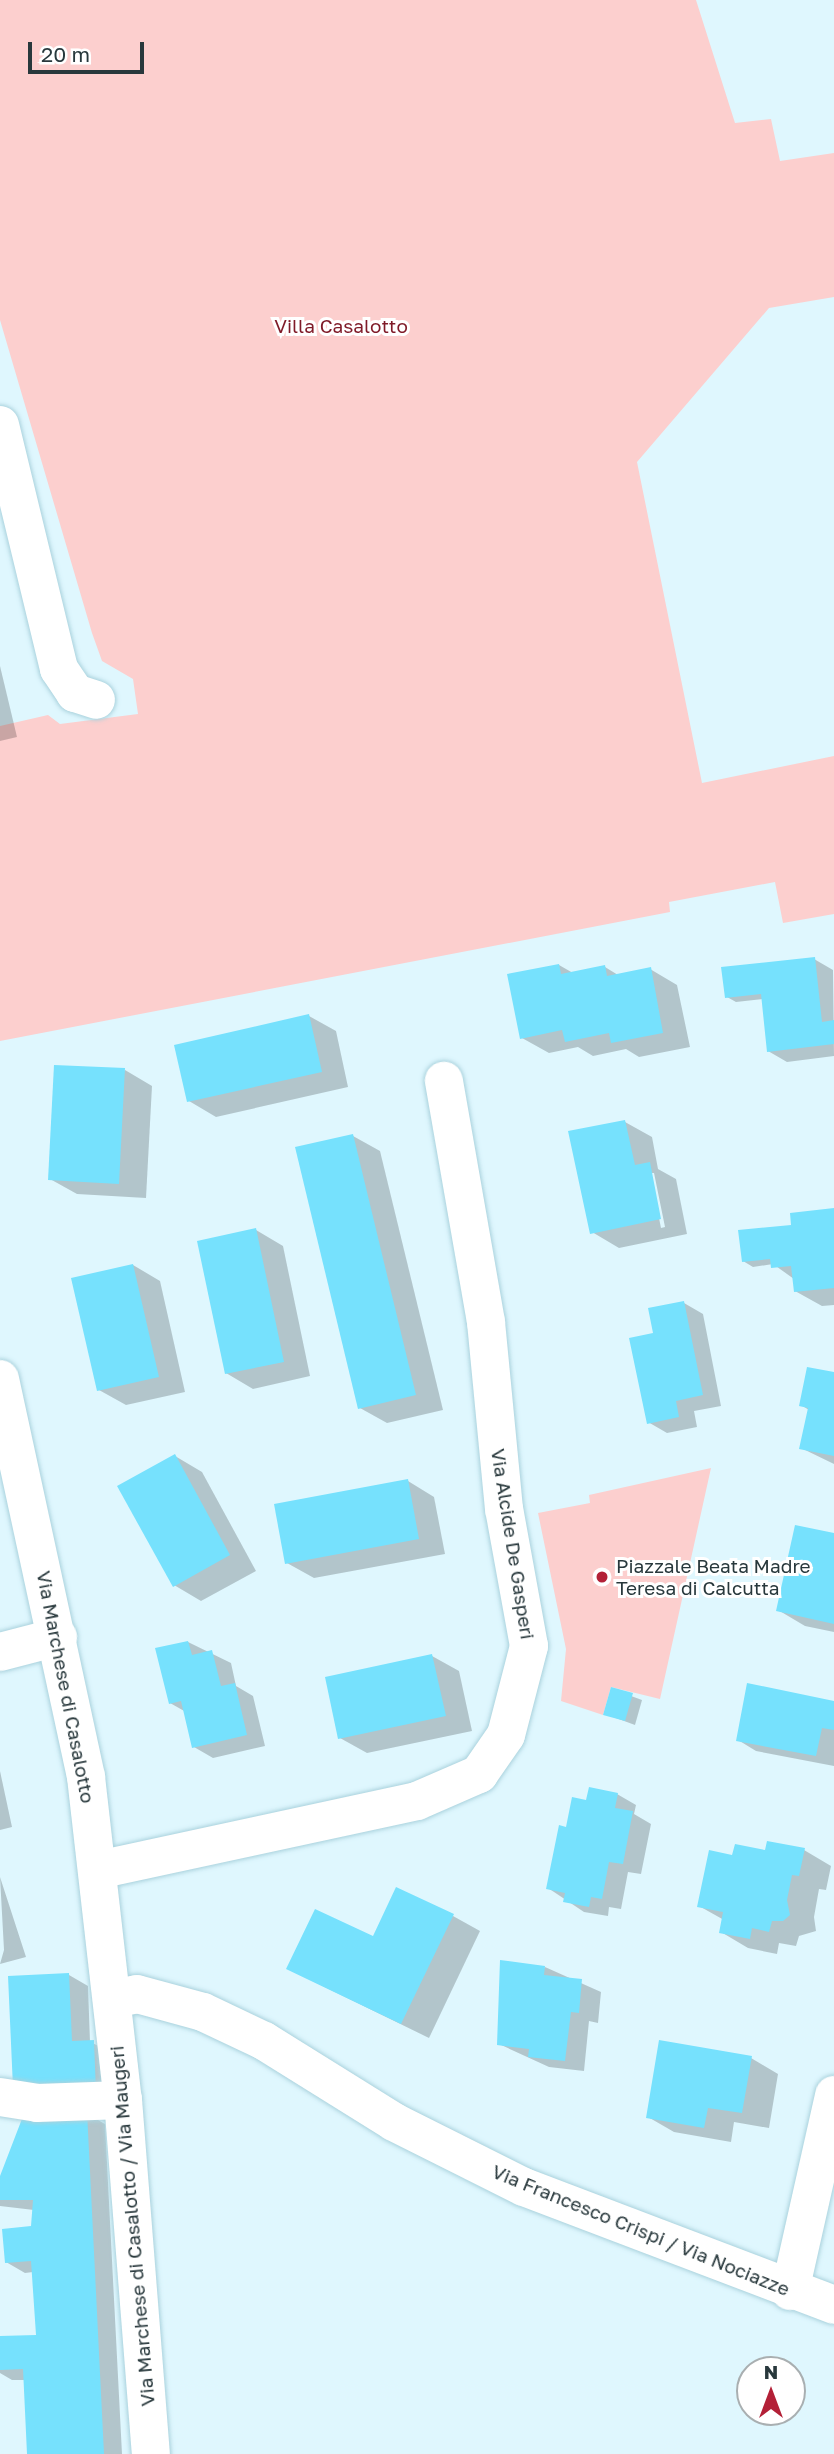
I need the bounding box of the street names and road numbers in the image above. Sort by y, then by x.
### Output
street label: Via Alcide De Gasperi [487,1447,539,1641]
street label: Via Marchese di Casalotto [32,1569,100,1805]
street label: Via Marchese di Casalotto / Via Maugeri [105,2045,159,2407]
street label: Via Francesco Crispi / Via Nociazze [489,2160,793,2300]

